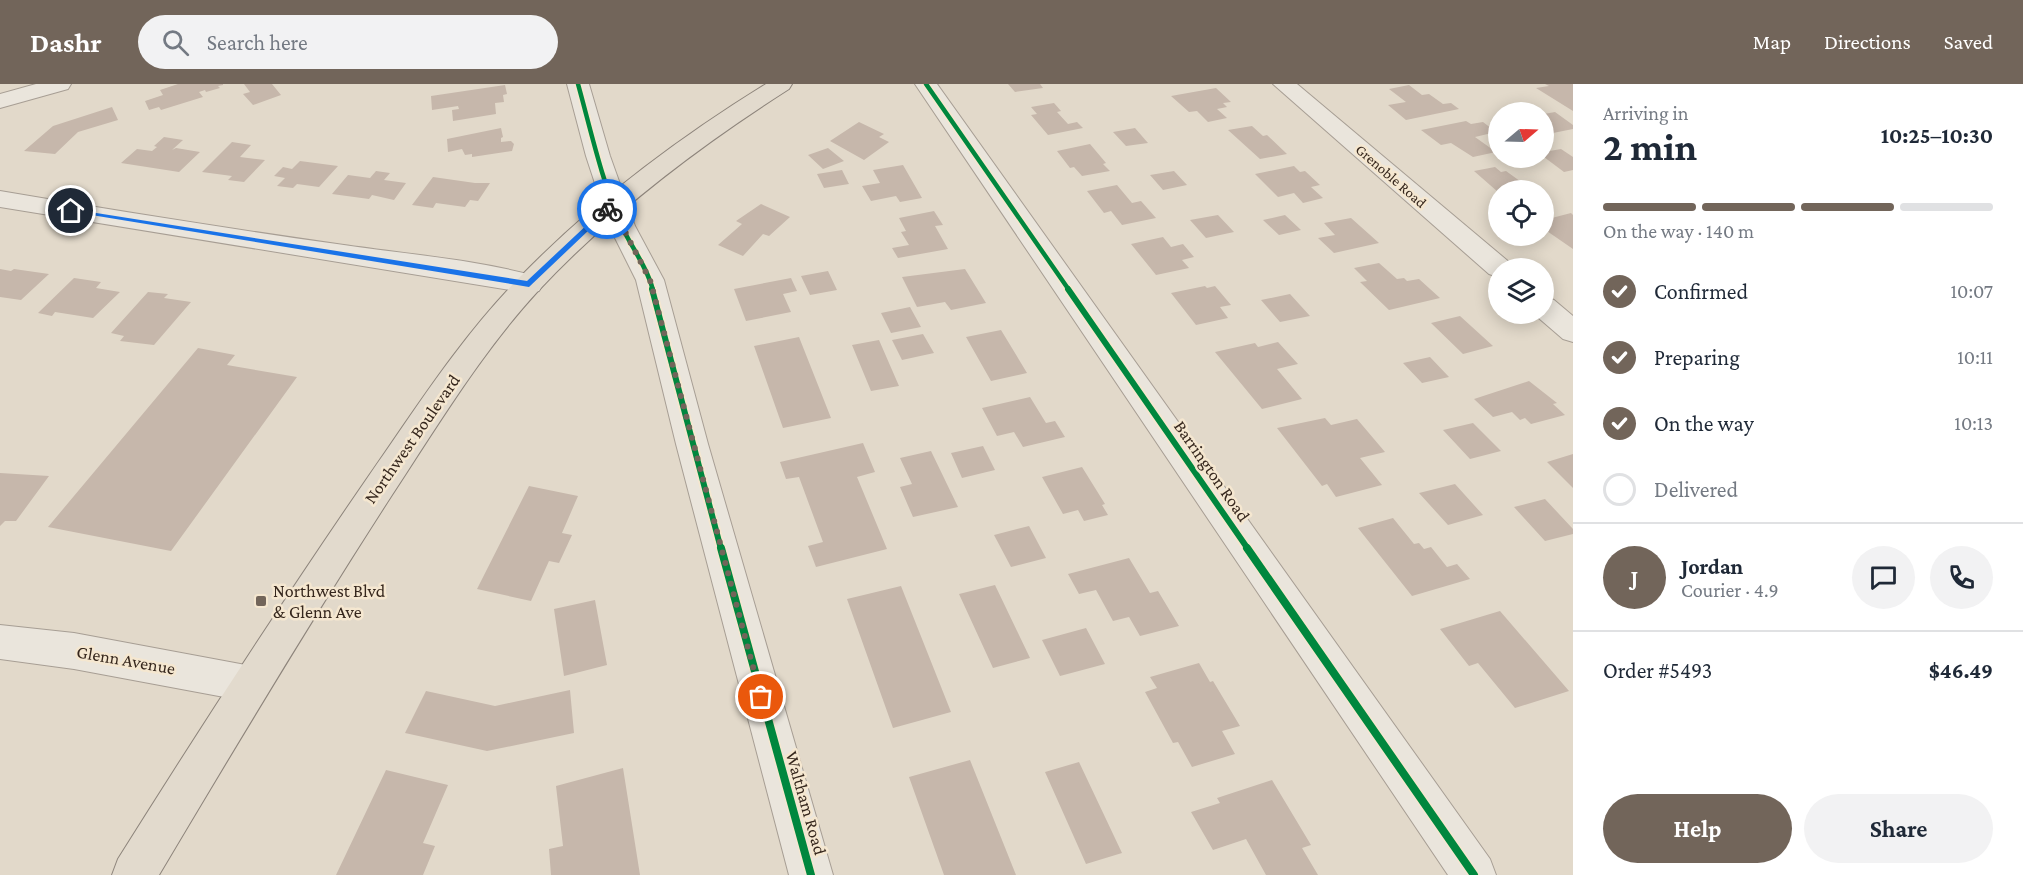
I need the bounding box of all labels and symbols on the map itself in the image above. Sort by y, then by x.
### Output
north arrow [1488,102,1554,168]
street label: Grenoble Road [1353,141,1430,211]
courier [577,179,637,239]
pin [45,185,96,236]
street label: Northwest Boulevard [360,370,464,507]
street label: Barrington Road [1170,417,1254,526]
place label: Northwest Blvd & Glenn Ave [273,581,386,622]
marker: Northwest Blvd & Glenn Ave [254,594,268,608]
street label: Glenn Avenue [75,641,177,679]
pin [735,671,786,722]
street label: Waltham Road [782,749,831,858]

